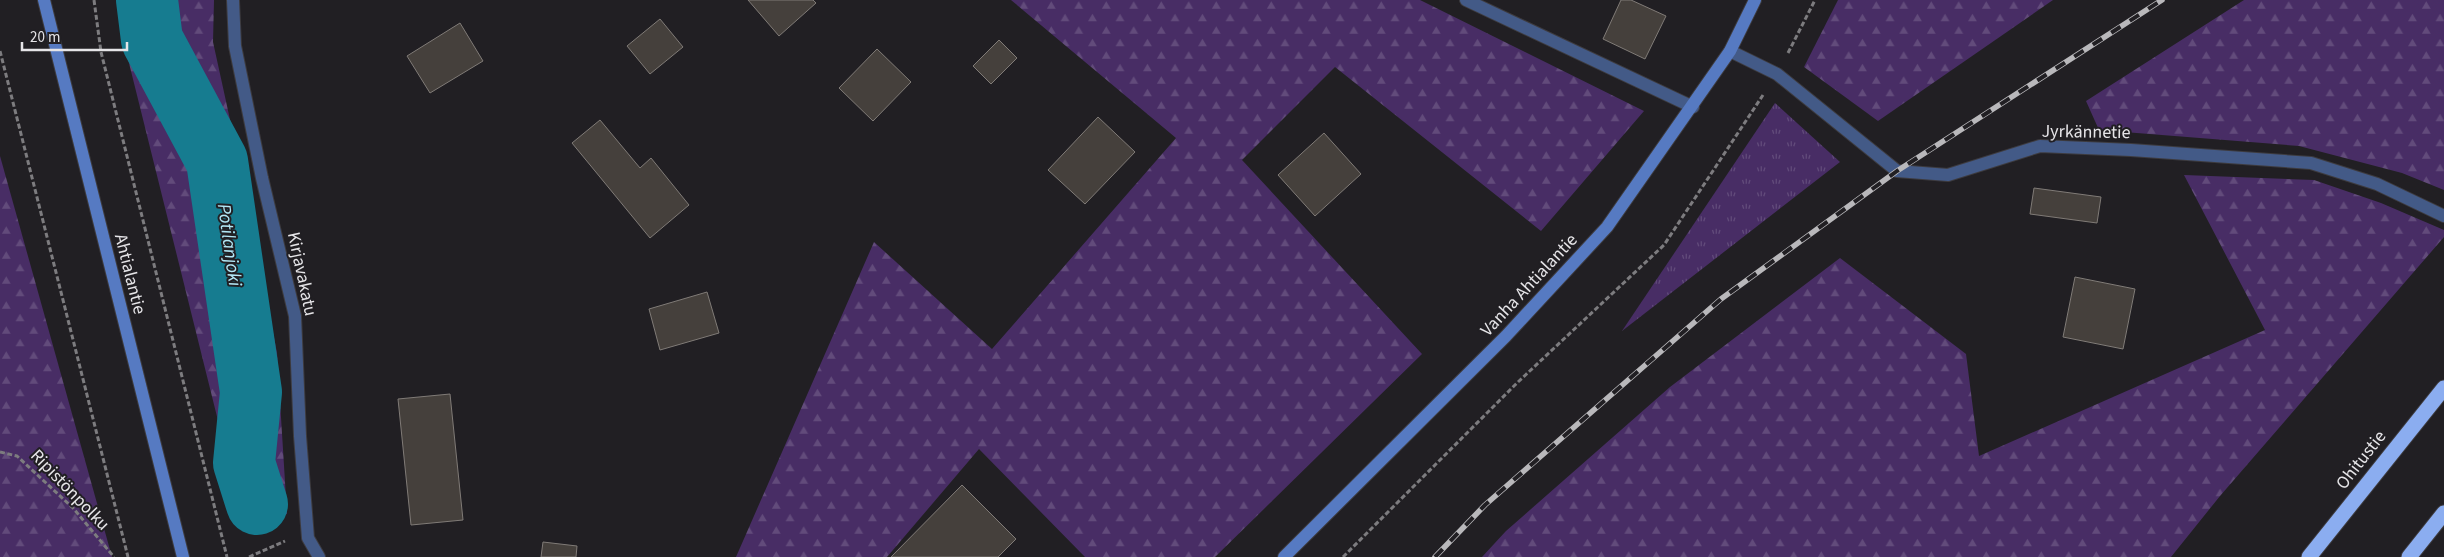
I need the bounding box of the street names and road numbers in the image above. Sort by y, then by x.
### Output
street label: Jyrkännetie [2041,119,2131,145]
street label: Vanha Ahtialantie [1475,228,1583,342]
street label: Kirjavakatu [281,230,323,318]
street label: Ahtialantie [108,231,152,317]
street label: Ohitustie [2330,425,2392,495]
street label: Ripistönpolku [25,444,115,536]

